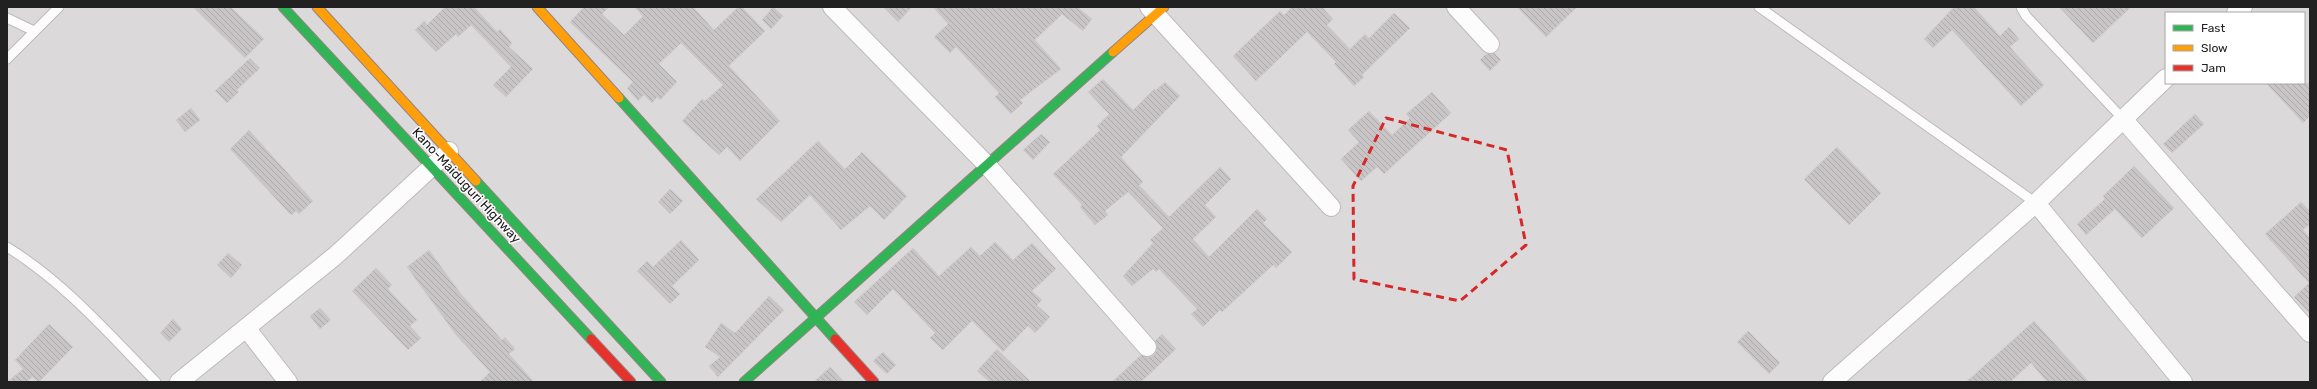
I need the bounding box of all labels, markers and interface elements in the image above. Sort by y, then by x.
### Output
legend [2165,12,2305,84]
text: Fast [2201,21,2225,35]
text: Slow [2201,41,2228,55]
text: Jam [2201,61,2226,75]
street label: Kano-Maiduguri Highway [409,125,524,247]

